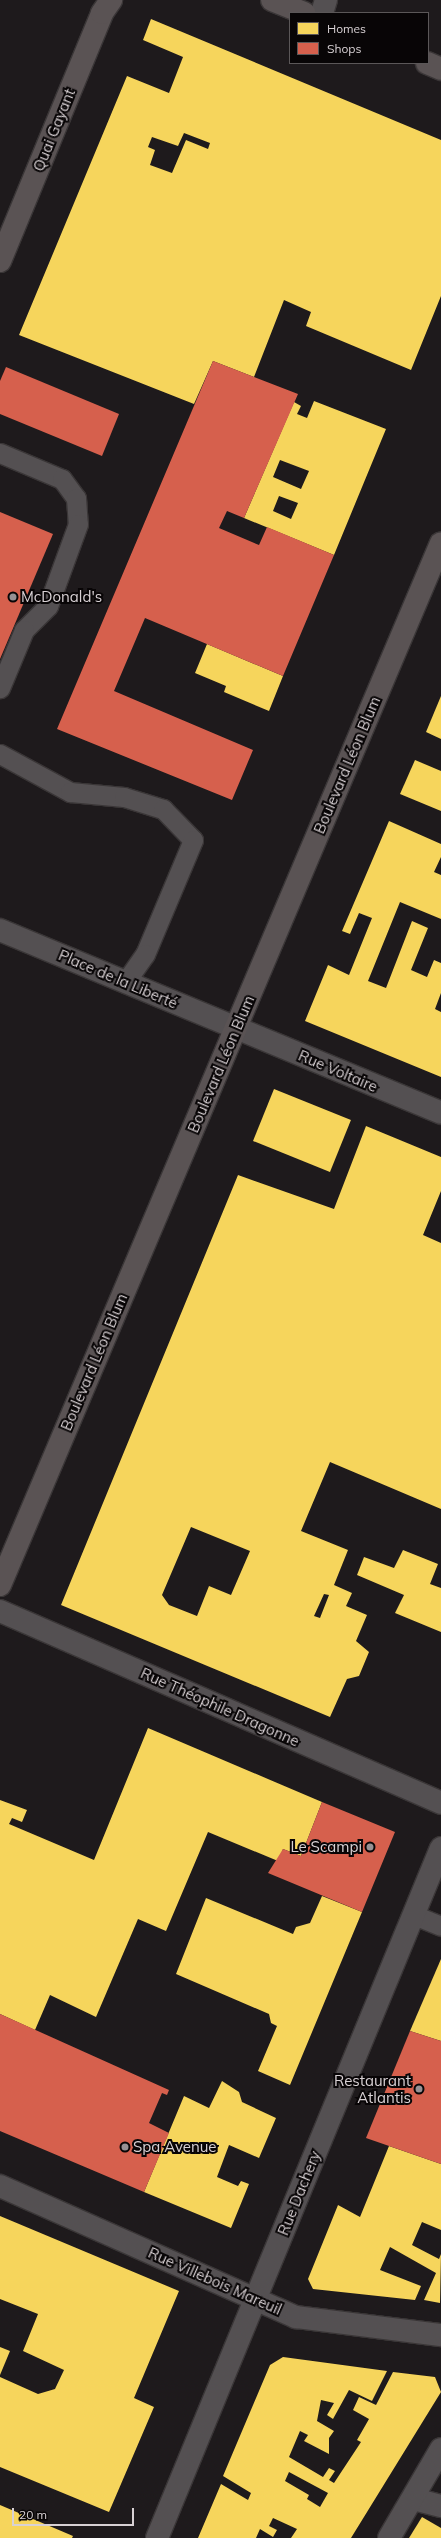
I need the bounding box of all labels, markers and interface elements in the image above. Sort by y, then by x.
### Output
legend [289,12,429,64]
text: Homes [327,21,366,36]
text: Shops [327,41,362,56]
street label: Quai Gayant [29,86,79,174]
place label: McDonald's [21,588,102,606]
marker: McDonald's [8,592,18,602]
street label: Boulevard Léon Blum [310,694,384,836]
street label: Place de la Liberté [56,946,180,1012]
street label: Boulevard Léon Blum [184,993,258,1135]
street label: Rue Voltaire [296,1046,380,1096]
street label: Boulevard Léon Blum [57,1291,131,1433]
street label: Rue Théophile Dragonne [138,1664,302,1750]
place label: Le Scampi [290,1838,362,1856]
marker: Le Scampi [365,1842,375,1852]
place label: Restaurant Atlantis [334,2071,411,2106]
marker: Restaurant Atlantis [414,2084,424,2094]
place label: Spa Avenue [133,2138,217,2156]
marker: Spa Avenue [120,2142,130,2152]
street label: Rue Dachery [274,2148,324,2238]
street label: Rue Villebois Mareuil [146,2243,284,2319]
scale bar [14,2500,136,2526]
text: 20 m [19,2507,47,2522]

